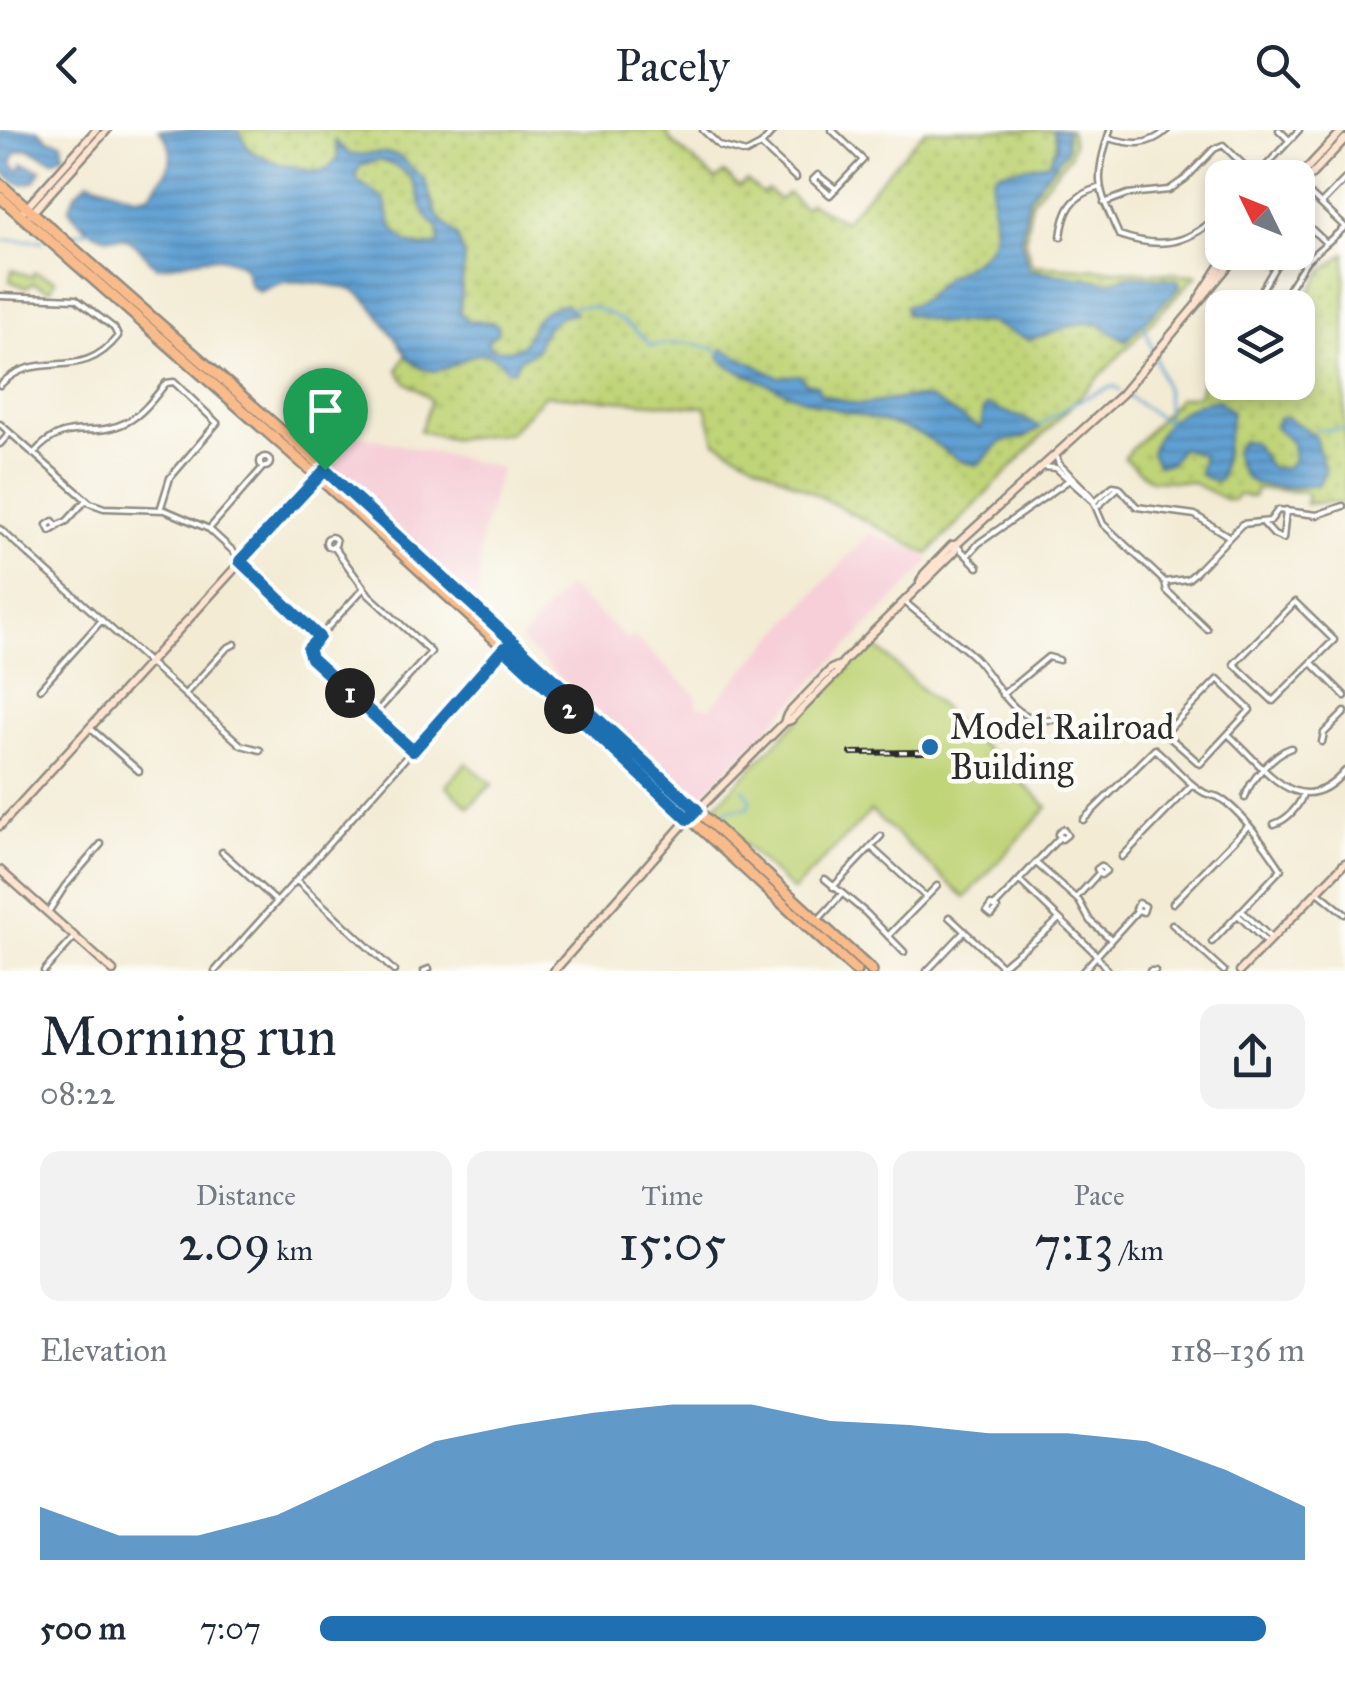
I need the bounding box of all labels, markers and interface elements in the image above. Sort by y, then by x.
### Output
icon: back [40,38,95,93]
text: Pacely [615,38,730,93]
icon: search [1250,38,1305,93]
north arrow [1205,160,1315,270]
map controls [1205,160,1315,400]
button: layers [1205,290,1315,400]
pin [283,368,368,471]
icon: arrive [298,383,353,438]
pin: 1 [325,668,375,718]
text: 1 [344,675,356,710]
pin: 2 [544,684,594,734]
text: 2 [562,691,576,726]
place label: Model Railroad Building [950,706,1175,789]
marker: Model Railroad Building [919,736,941,758]
text: Morning run [40,1003,337,1070]
button: share [1200,1004,1305,1109]
text: 08:22 [40,1074,115,1113]
text: Distance [196,1178,296,1213]
text: Time [641,1178,703,1213]
text: Pace [1074,1178,1125,1213]
text: 2.09 [179,1213,271,1274]
text: 15:05 [619,1213,726,1274]
text: 7:13 [1035,1213,1114,1274]
text: km [271,1233,313,1268]
text: /km [1114,1233,1164,1268]
text: Elevation [40,1331,167,1370]
text: 118–136 m [1170,1331,1305,1370]
text: 500 m [40,1609,126,1648]
text: 7:07 [200,1609,261,1648]

